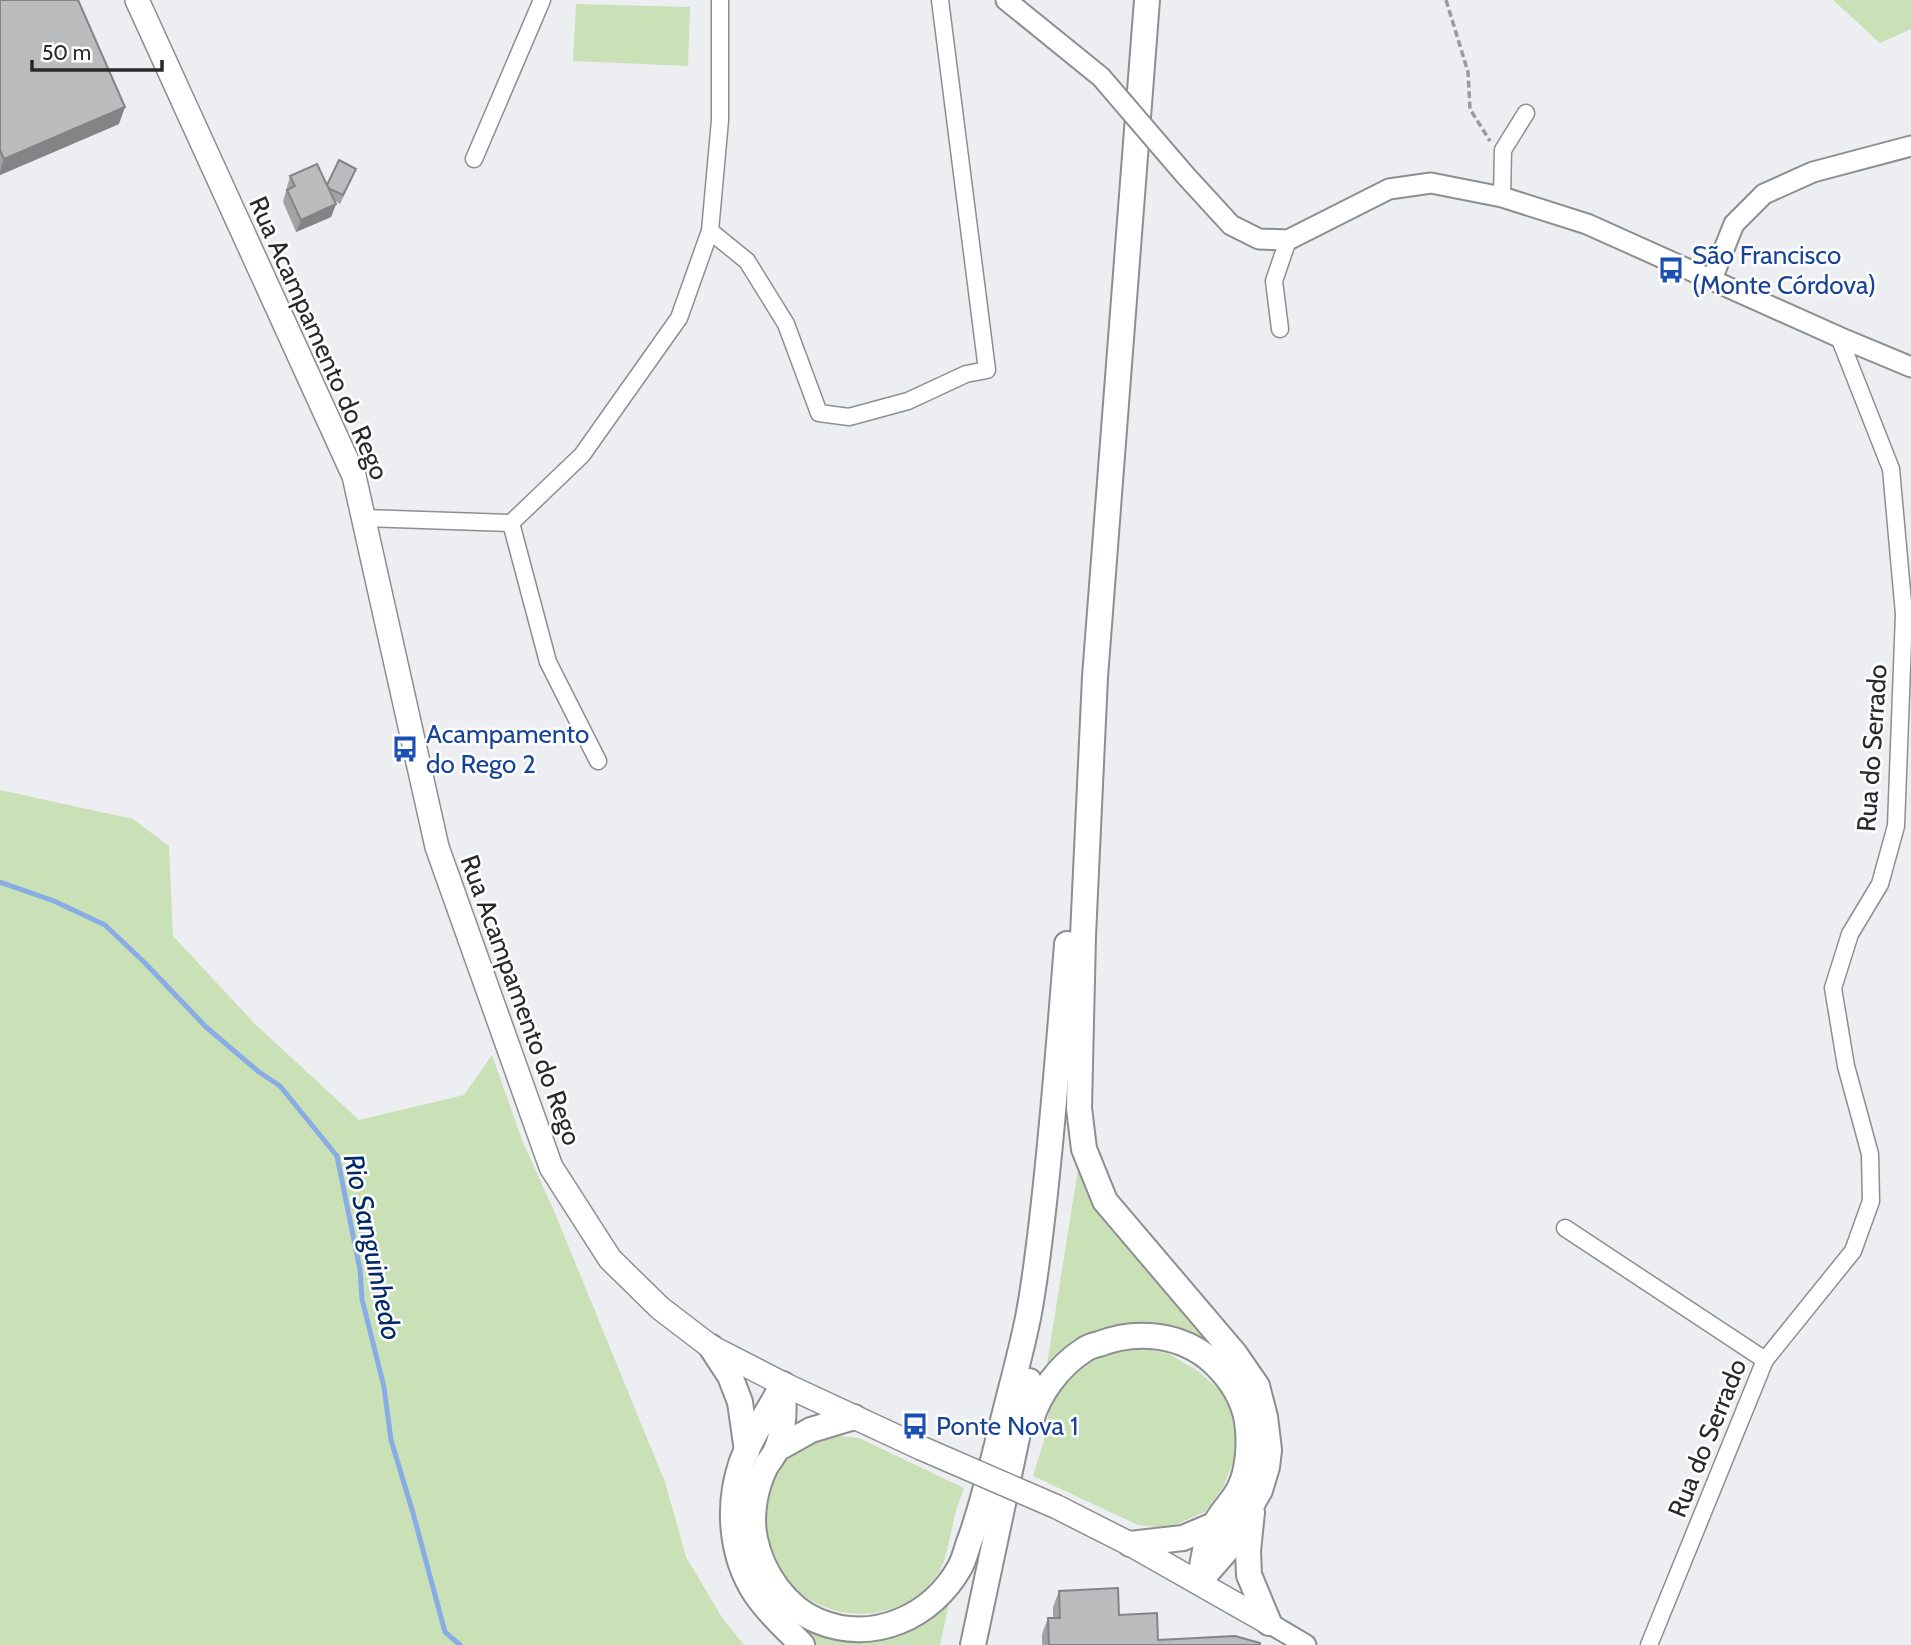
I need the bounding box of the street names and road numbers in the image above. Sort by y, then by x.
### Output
street label: Rua Acampamento do Rego [242,191,396,485]
street label: Rua do Serrado [1850,663,1894,833]
street label: Rua Acampamento do Rego [454,850,588,1150]
street label: Rua do Serrado [1661,1354,1753,1522]

